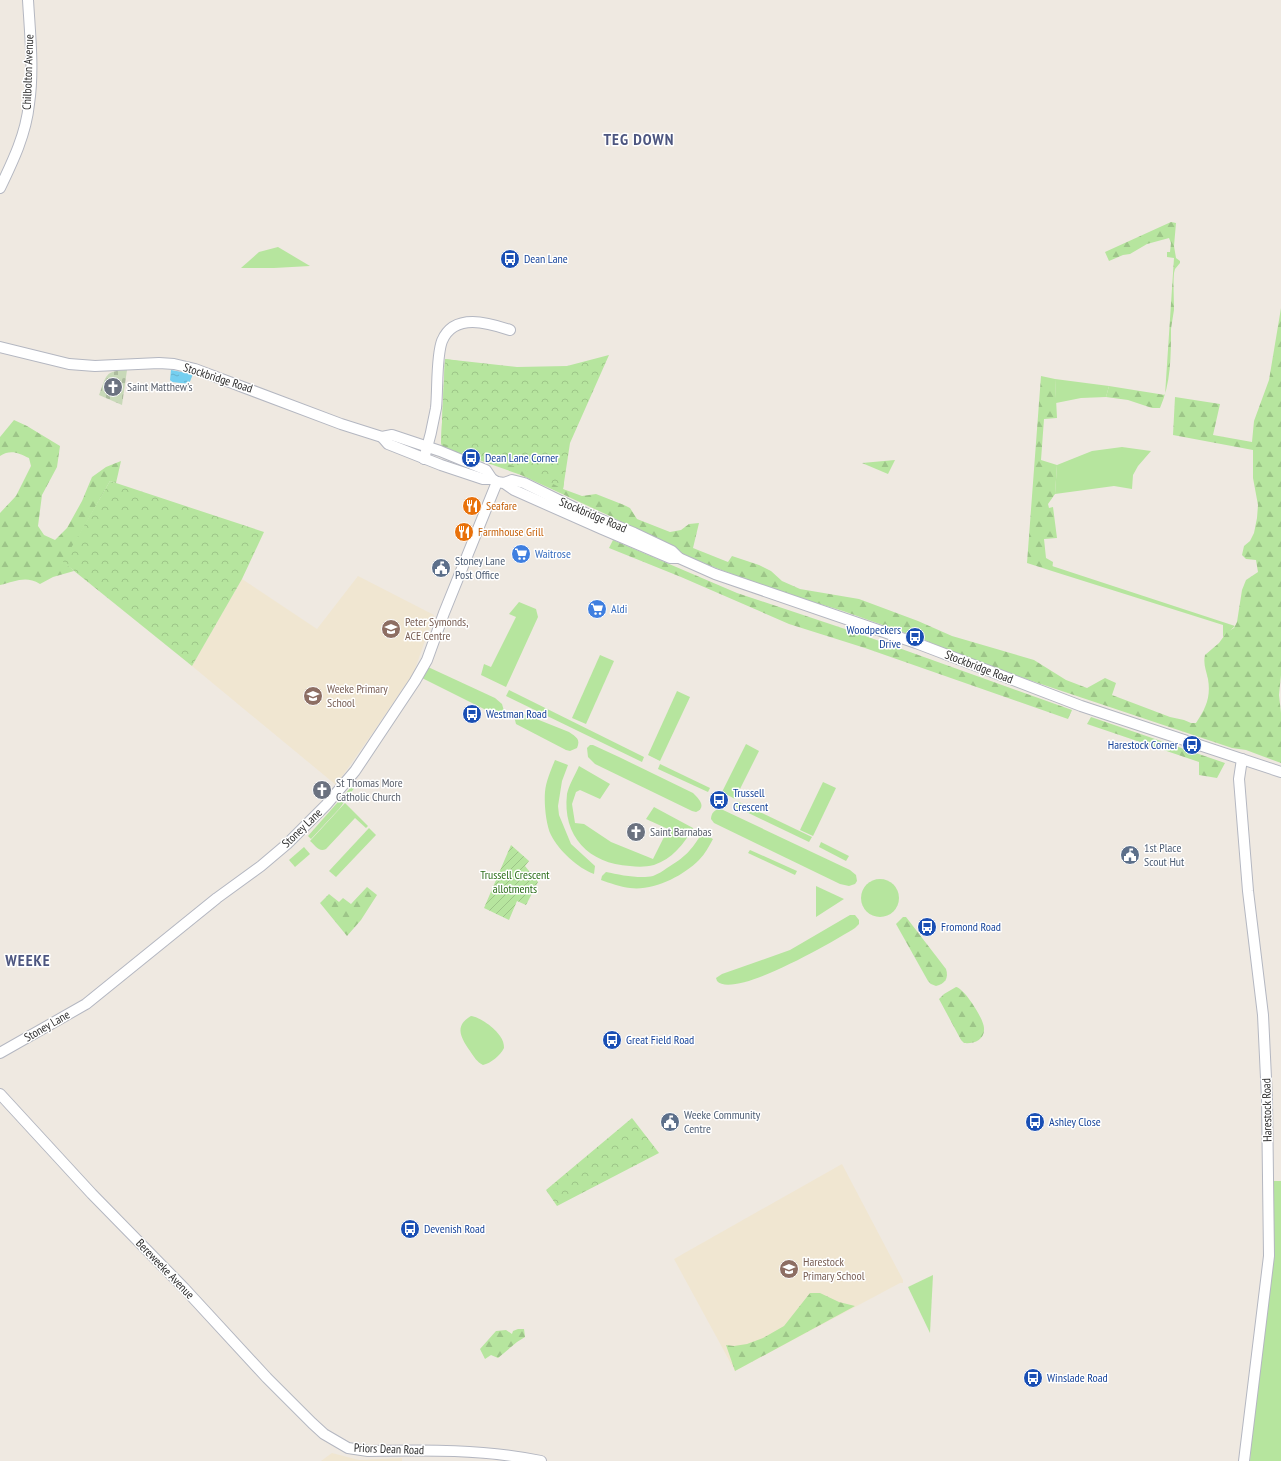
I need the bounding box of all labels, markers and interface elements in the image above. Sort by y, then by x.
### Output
street label: Chilbolton Avenue [19,34,36,110]
district label: TEG DOWN [604,129,674,149]
bus stop icon: Dean Lane [499,248,521,270]
place label: Dean Lane [524,251,568,266]
street label: Stockbridge Road [182,359,255,396]
church icon: Saint Matthew's [102,376,124,398]
place label: Saint Matthew's [127,379,193,394]
bus stop icon: Dean Lane Corner [460,447,482,469]
place label: Dean Lane Corner [485,450,559,465]
street label: Stockbridge Road [557,494,629,535]
restaurant icon: Seafare [461,495,483,517]
place label: Seafare [486,498,517,513]
restaurant icon: Farmhouse Grill [453,521,475,543]
place label: Farmhouse Grill [478,524,544,539]
supermarket icon: Waitrose [510,543,532,565]
place label: Waitrose [535,546,571,561]
place label: Stoney Lane Post Office [455,553,505,582]
public building icon: Stoney Lane Post Office [430,557,452,579]
supermarket icon: Aldi [586,598,608,620]
place label: Aldi [611,601,627,616]
place label: Peter Symonds, ACE Centre [405,614,468,643]
school or university icon: Peter Symonds, ACE Centre [380,618,402,640]
place label: Woodpeckers Drive [847,622,901,651]
bus stop icon: Woodpeckers Drive [904,626,926,648]
street label: Stockbridge Road [943,647,1015,686]
place label: Weeke Primary School [327,681,388,710]
school or university icon: Weeke Primary School [302,685,324,707]
bus stop icon: Westman Road [461,703,483,725]
place label: Westman Road [486,706,547,721]
bus stop icon: Harestock Corner [1181,734,1203,756]
place label: Harestock Corner [1108,737,1179,752]
place label: St Thomas More Catholic Church [336,775,403,804]
church icon: St Thomas More Catholic Church [311,779,333,801]
place label: Trussell Crescent [733,785,769,814]
bus stop icon: Trussell Crescent [708,789,730,811]
street label: Stoney Lane [278,805,325,850]
church icon: Saint Barnabas [625,821,647,843]
place label: Saint Barnabas [650,824,712,839]
place label: 1st Place Scout Hut [1144,840,1185,869]
public building icon: 1st Place Scout Hut [1119,844,1141,866]
park label: Trussell Crescent allotments [480,867,550,896]
bus stop icon: Fromond Road [916,916,938,938]
place label: Fromond Road [941,919,1001,934]
district label: WEEKE [4,950,51,970]
street label: Stoney Lane [21,1007,72,1045]
bus stop icon: Great Field Road [601,1029,623,1051]
place label: Great Field Road [626,1032,694,1047]
street label: Harestock Road [1258,1078,1275,1142]
place label: Weeke Community Centre [684,1107,761,1136]
public building icon: Weeke Community Centre [659,1111,681,1133]
bus stop icon: Ashley Close [1024,1111,1046,1133]
place label: Ashley Close [1049,1114,1101,1129]
bus stop icon: Devenish Road [399,1218,421,1240]
place label: Devenish Road [424,1221,485,1236]
street label: Bereweeke Avenue [133,1236,198,1302]
place label: Harestock Primary School [803,1254,865,1283]
school or university icon: Harestock Primary School [778,1258,800,1280]
bus stop icon: Winslade Road [1022,1367,1044,1389]
place label: Winslade Road [1047,1370,1108,1385]
street label: Priors Dean Road [354,1440,424,1457]

